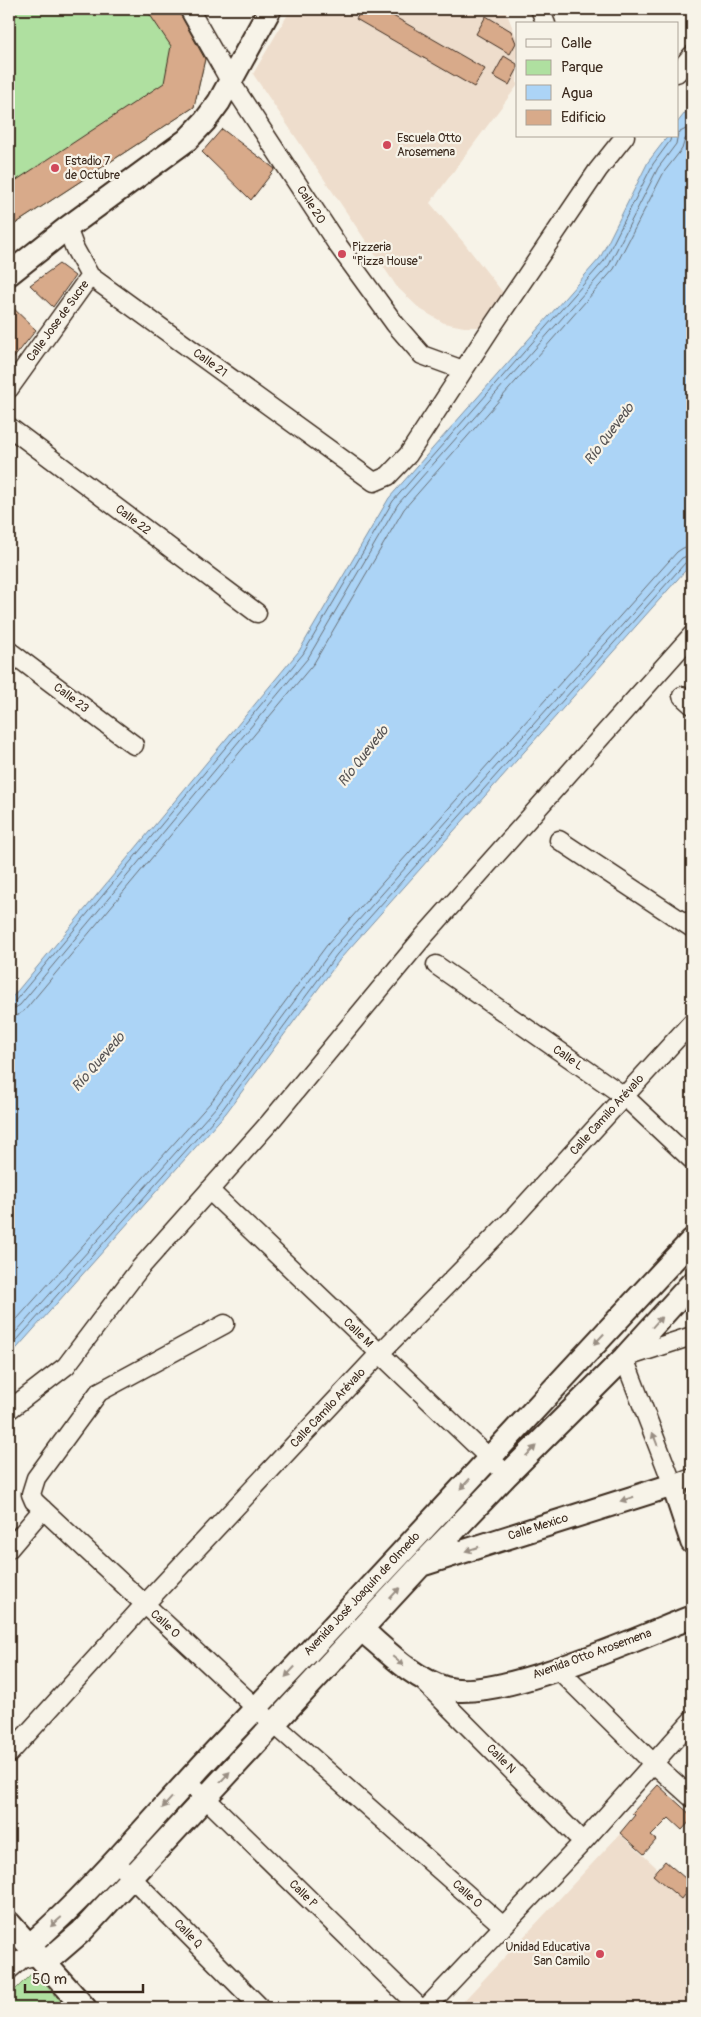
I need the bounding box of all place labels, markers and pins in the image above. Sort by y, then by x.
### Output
place label: Escuela Otto Arosemena [397,131,462,160]
marker: Escuela Otto Arosemena [381,139,393,151]
place label: Estadio 7 de Octubre [65,154,120,183]
marker: Estadio 7 de Octubre [49,162,61,174]
place label: Pizzeria "Pizza House" [352,240,423,269]
marker: Pizzeria "Pizza House" [336,248,348,260]
place label: Unidad Educativa San Camilo [505,1940,591,1969]
marker: Unidad Educativa San Camilo [594,1948,606,1960]

